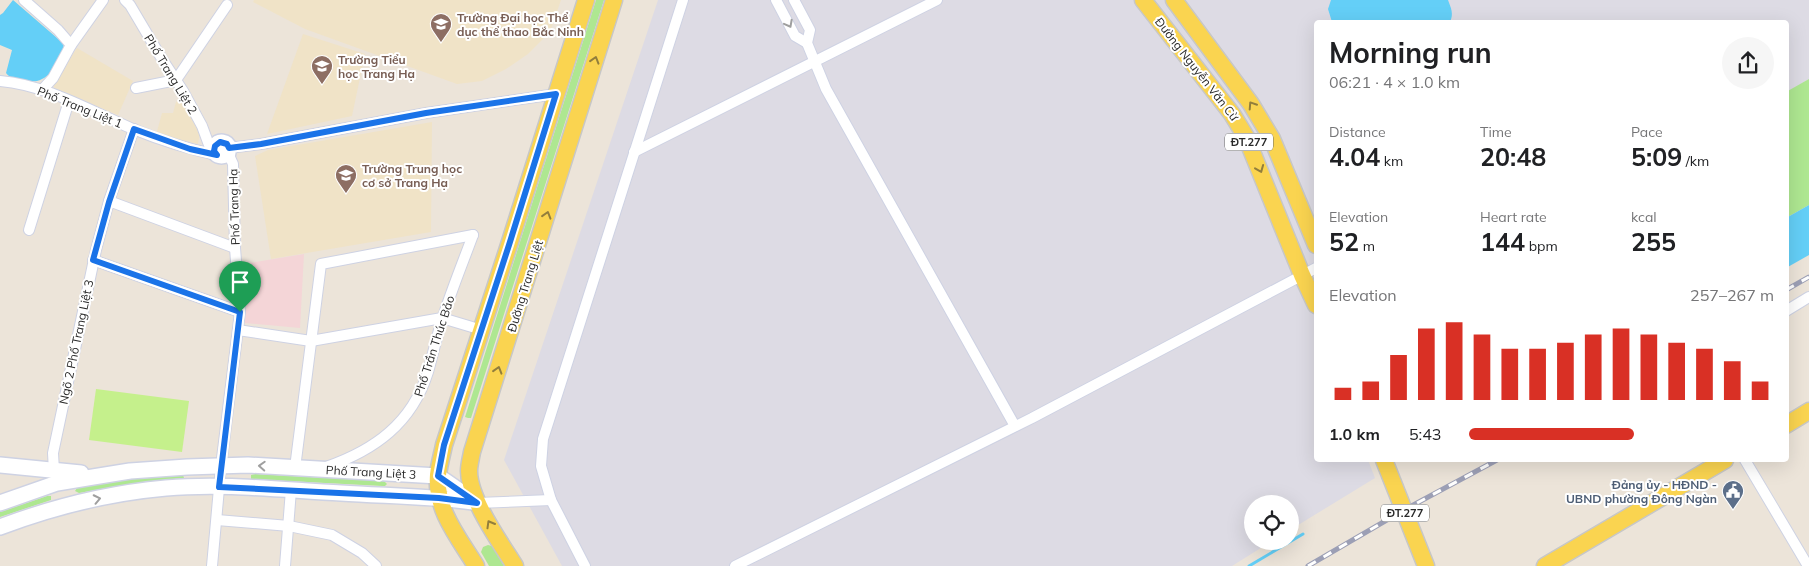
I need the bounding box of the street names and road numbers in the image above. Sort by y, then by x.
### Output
street label: Đường Nguyễn Văn Cừ [1152,14,1243,124]
street label: Phố Trang Liệt 2 [141,31,201,117]
street label: Phố Trang Liệt 1 [35,83,125,131]
road number: ĐT.277 [1225,134,1273,150]
street label: Phố Trang Hạ [225,169,243,245]
street label: Đường Trang Liệt [504,238,546,334]
street label: Ngõ 2 Phố Trang Liệt 3 [55,278,97,406]
street label: Phố Trần Thúc Bảo [411,293,457,398]
street label: Phố Trang Liệt 3 [325,462,417,482]
road number: ĐT.277 [1381,504,1429,522]

